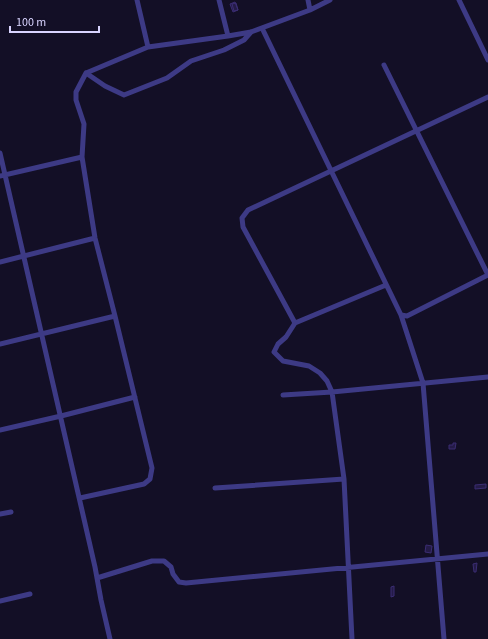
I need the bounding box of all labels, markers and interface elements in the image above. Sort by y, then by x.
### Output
scale bar [10,8,99,34]
text: 100 m [16,14,46,31]

